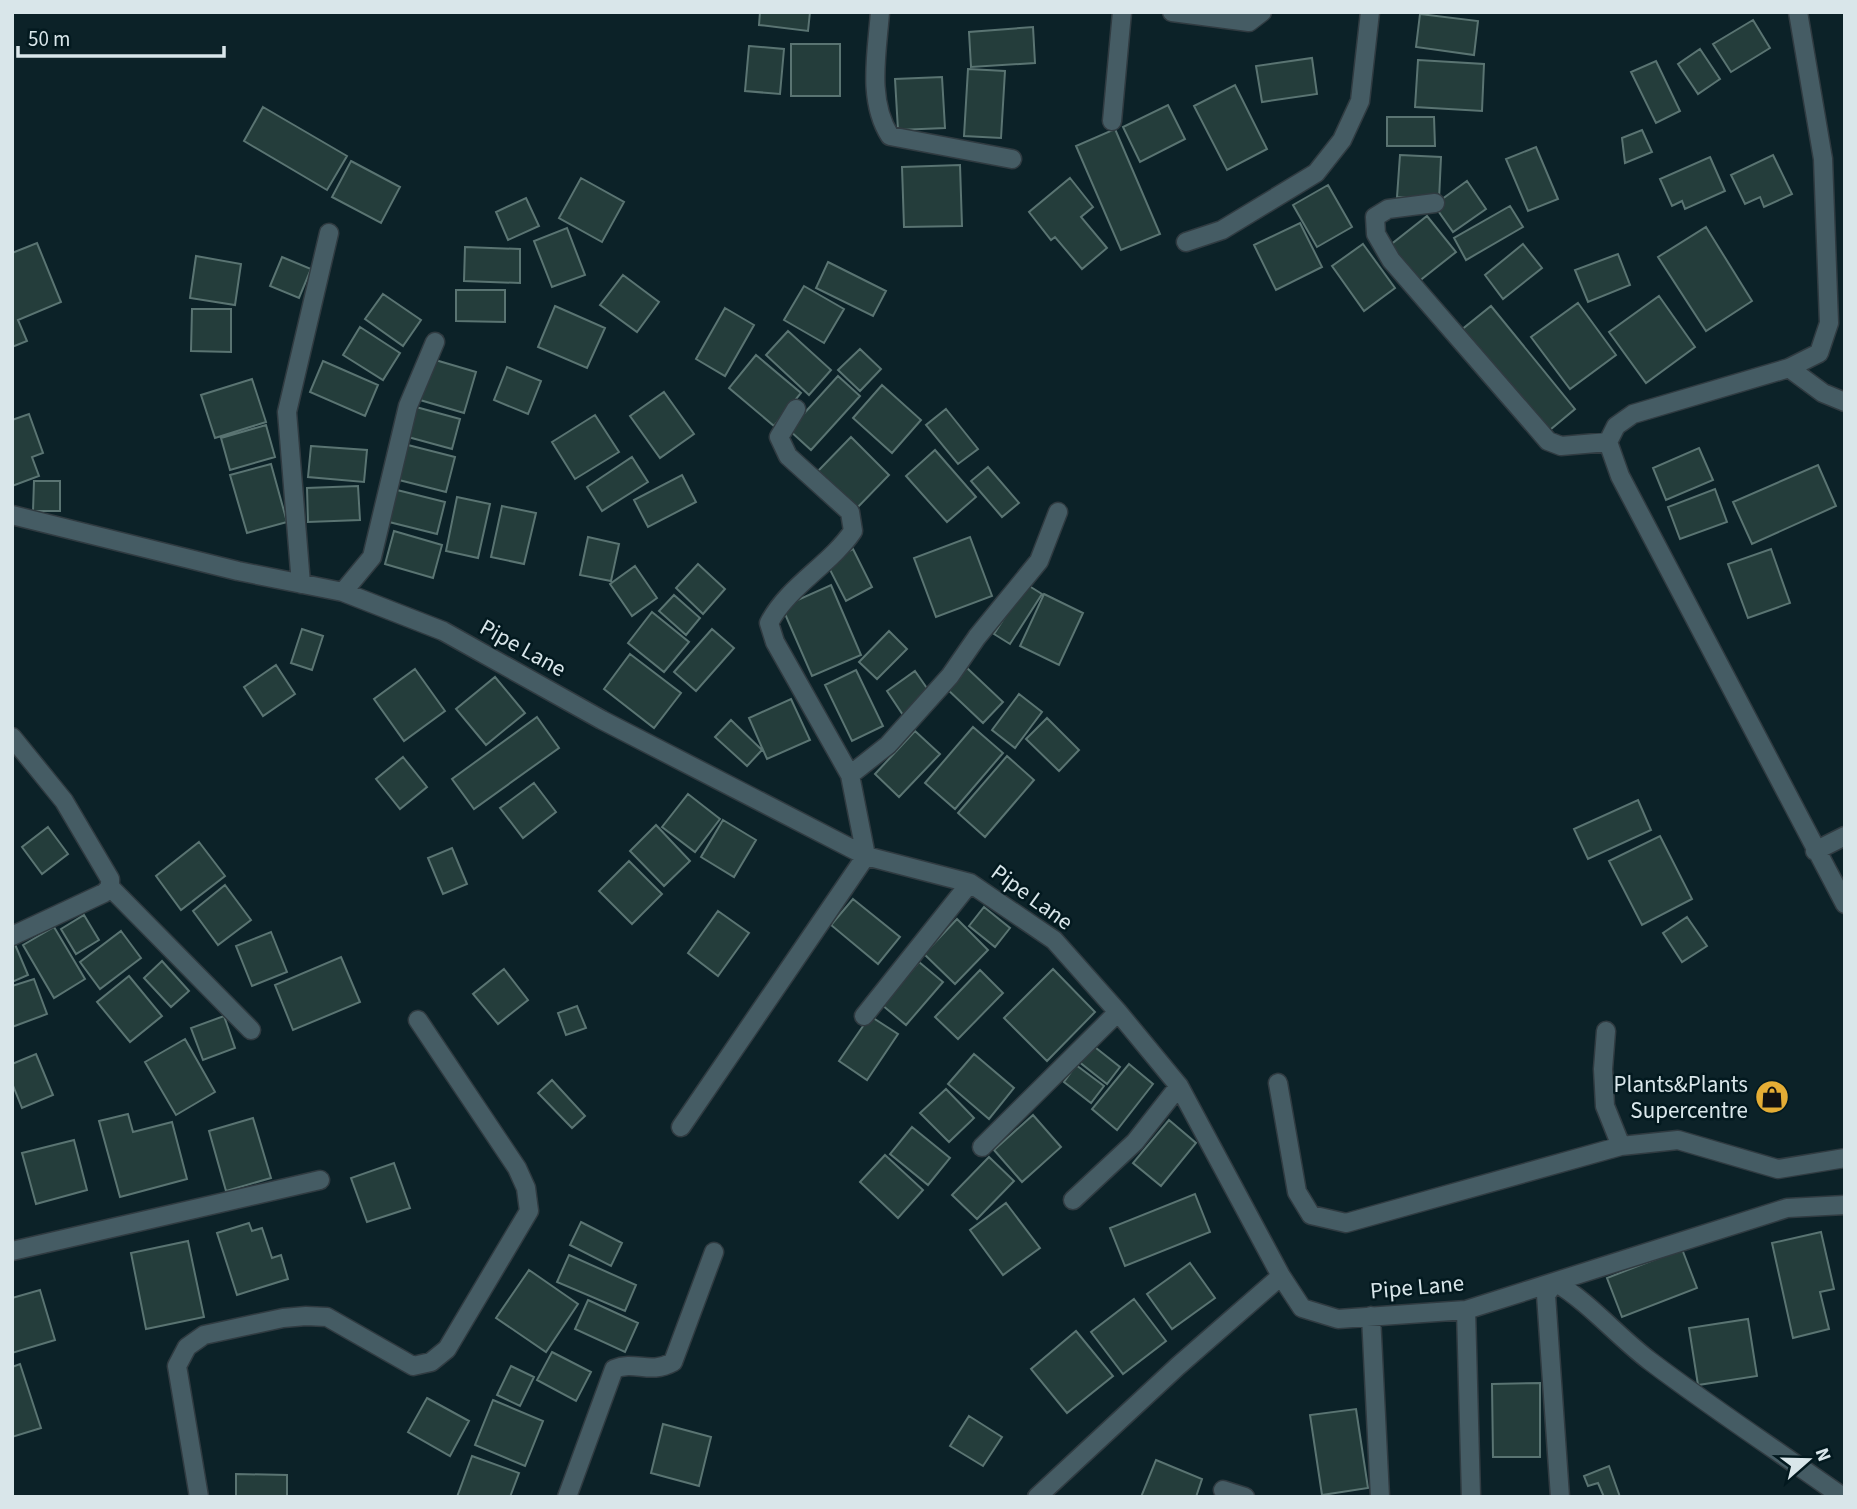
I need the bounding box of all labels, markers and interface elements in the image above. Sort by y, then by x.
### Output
scale bar [18,14,224,58]
text: 50 m [28,24,70,54]
street label: Pipe Lane [474,611,572,685]
street label: Pipe Lane [984,856,1080,938]
place label: Plants&Plants Supercentre [1614,1068,1748,1127]
shop icon: Plants&Plants Supercentre [1753,1078,1791,1116]
street label: Pipe Lane [1369,1266,1465,1308]
north arrow [1773,1425,1843,1495]
text: N [1808,1444,1837,1465]

